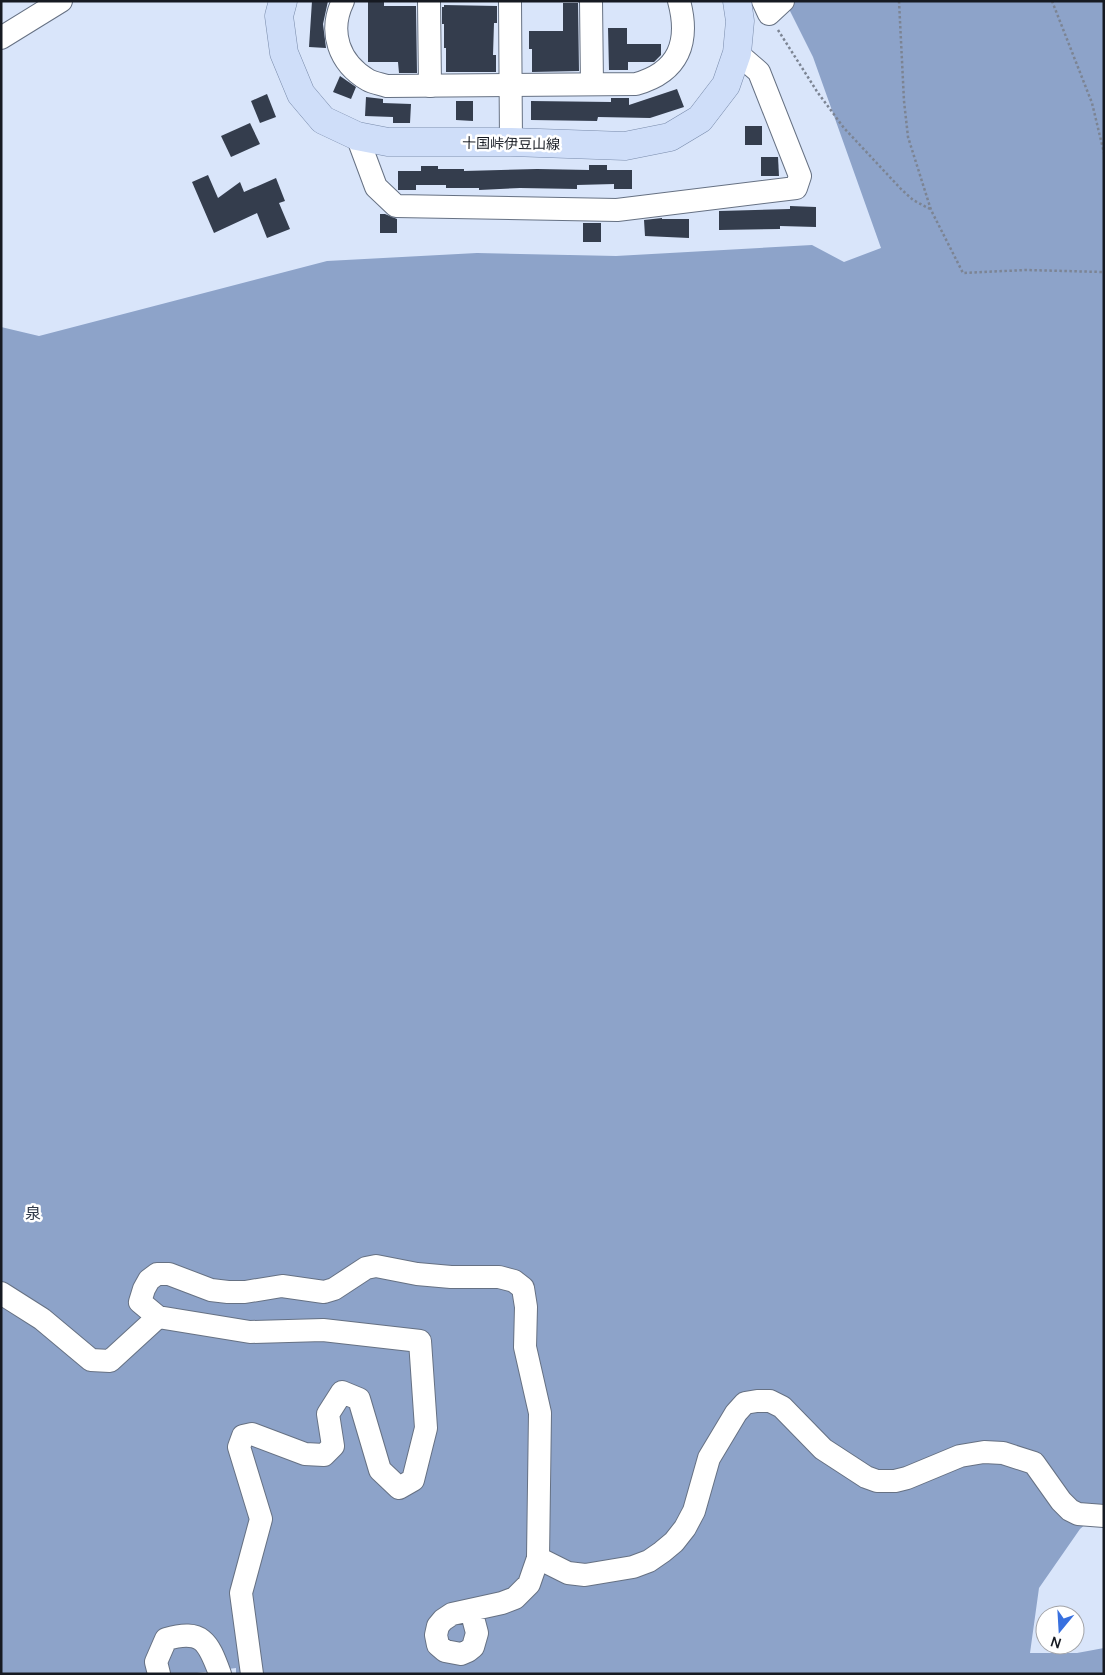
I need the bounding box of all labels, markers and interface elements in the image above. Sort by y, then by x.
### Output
street label: 十国峠伊豆山線 [462,133,560,153]
district label: 泉 [25,1202,41,1224]
north arrow [1035,1605,1085,1655]
text: N [1048,1632,1064,1653]

